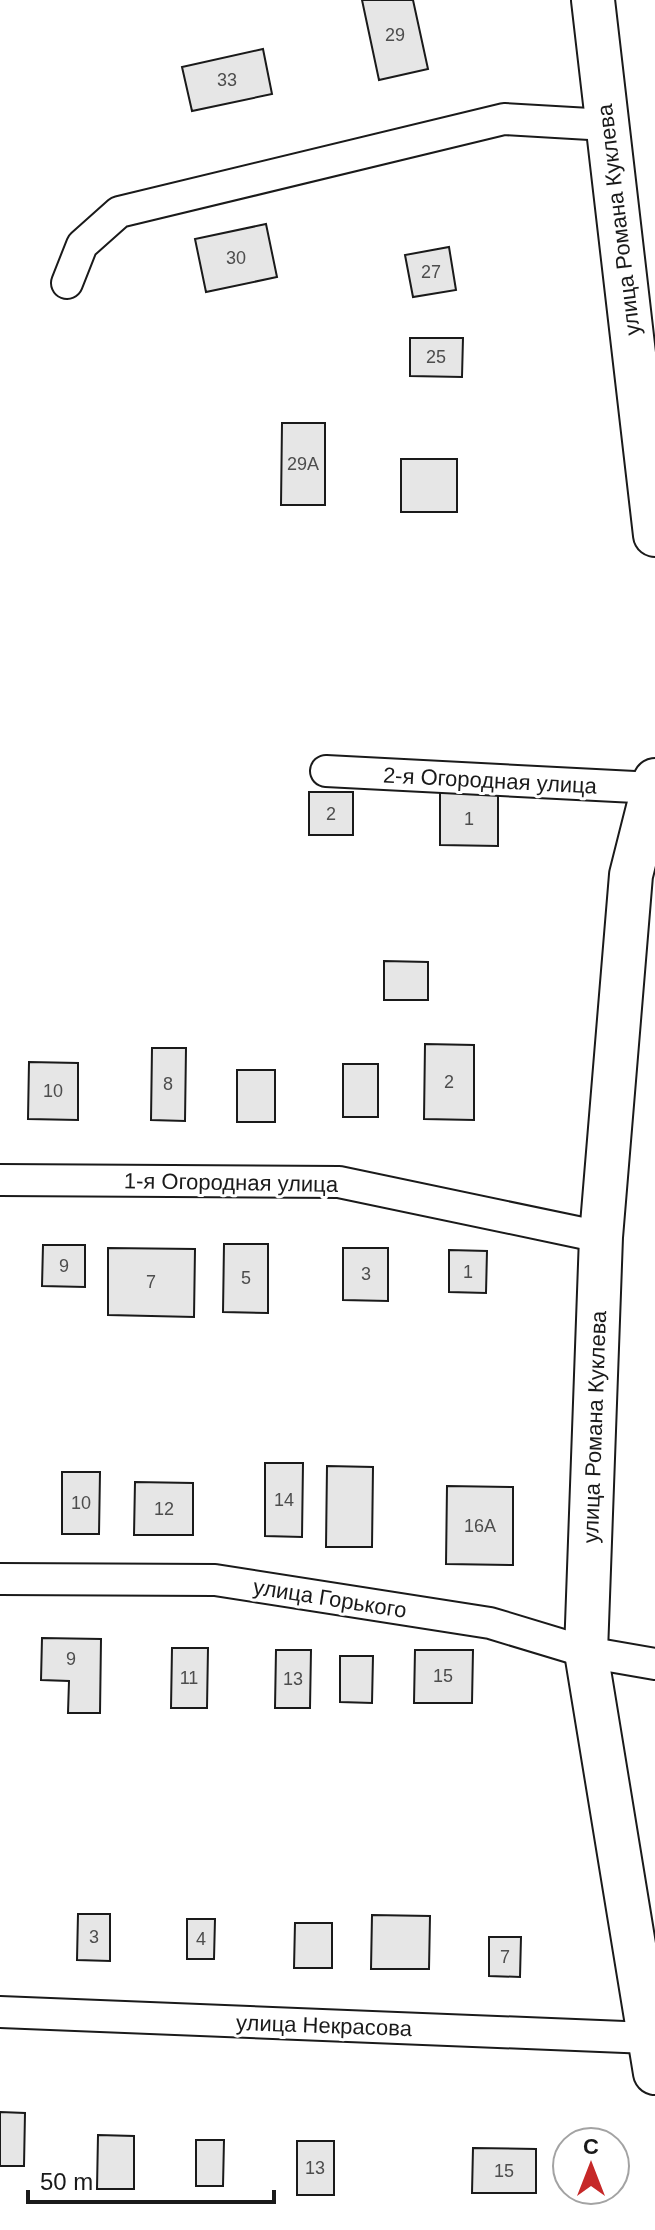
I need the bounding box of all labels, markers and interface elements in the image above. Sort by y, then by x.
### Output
house number: 29 [385,25,405,45]
house number: 33 [217,70,237,90]
street label: улица Романа Куклева [592,102,645,337]
house number: 30 [226,248,246,268]
house number: 27 [421,262,441,282]
house number: 25 [426,347,446,367]
house number: 29А [287,454,319,474]
street label: 2-я Огородная улица [382,762,598,799]
house number: 2 [326,804,336,824]
house number: 1 [464,809,474,829]
house number: 2 [444,1072,454,1092]
house number: 8 [163,1074,173,1094]
house number: 10 [43,1081,63,1101]
street label: 1-я Огородная улица [124,1168,339,1197]
house number: 9 [59,1256,69,1276]
house number: 1 [463,1262,473,1282]
house number: 3 [361,1264,371,1284]
house number: 5 [241,1268,251,1288]
house number: 7 [146,1272,156,1292]
street label: улица Романа Куклева [578,1309,611,1544]
house number: 14 [274,1490,294,1510]
house number: 10 [71,1493,91,1513]
house number: 12 [154,1499,174,1519]
house number: 16А [464,1516,496,1536]
street label: улица Горького [251,1574,408,1623]
house number: 9 [66,1649,76,1669]
house number: 15 [433,1666,453,1686]
house number: 11 [180,1668,198,1688]
house number: 13 [283,1669,303,1689]
house number: 3 [89,1927,99,1947]
house number: 4 [196,1929,206,1949]
house number: 7 [500,1947,510,1967]
street label: улица Некрасова [236,2010,413,2041]
north arrow [551,2126,631,2206]
text: С [583,2134,599,2159]
scale bar [28,2154,274,2204]
house number: 13 [305,2158,325,2178]
house number: 15 [494,2161,514,2181]
text: 50 m [40,2168,93,2195]

